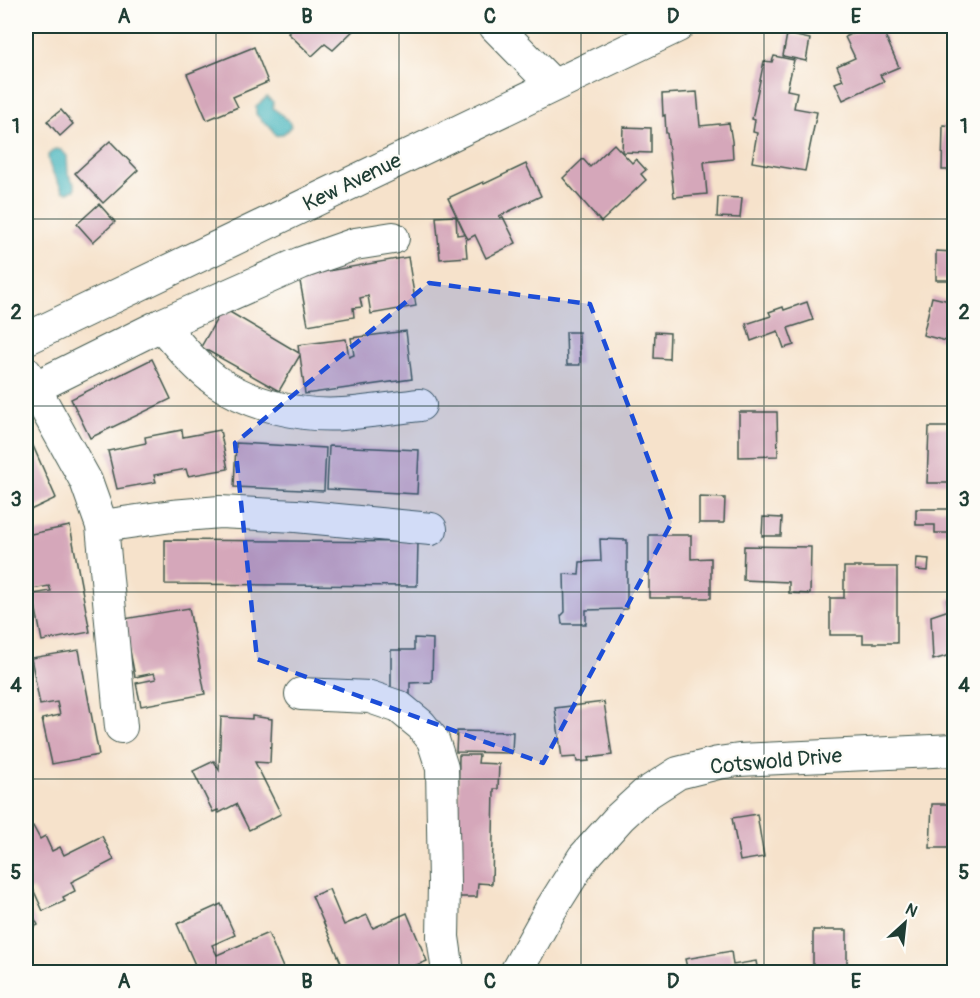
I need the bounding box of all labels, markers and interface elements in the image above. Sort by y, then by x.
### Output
text: A [118,4,131,29]
text: B [301,4,313,29]
text: C [484,4,496,29]
text: D [667,4,680,29]
text: E [851,4,862,29]
text: 1 [12,114,20,139]
text: 1 [960,114,968,139]
street label: Kew Avenue [299,147,406,218]
text: 2 [10,300,22,325]
text: 2 [958,300,970,325]
text: 3 [10,487,22,512]
text: 3 [958,487,970,512]
text: 4 [10,673,22,698]
text: 4 [958,673,970,698]
street label: Cotswold Drive [709,742,844,781]
text: 5 [11,860,22,885]
text: 5 [959,860,970,885]
north arrow [875,893,935,953]
text: N [902,899,921,922]
text: A [118,969,131,994]
text: B [301,969,313,994]
text: C [484,969,496,994]
text: D [667,969,680,994]
text: E [851,969,862,994]

